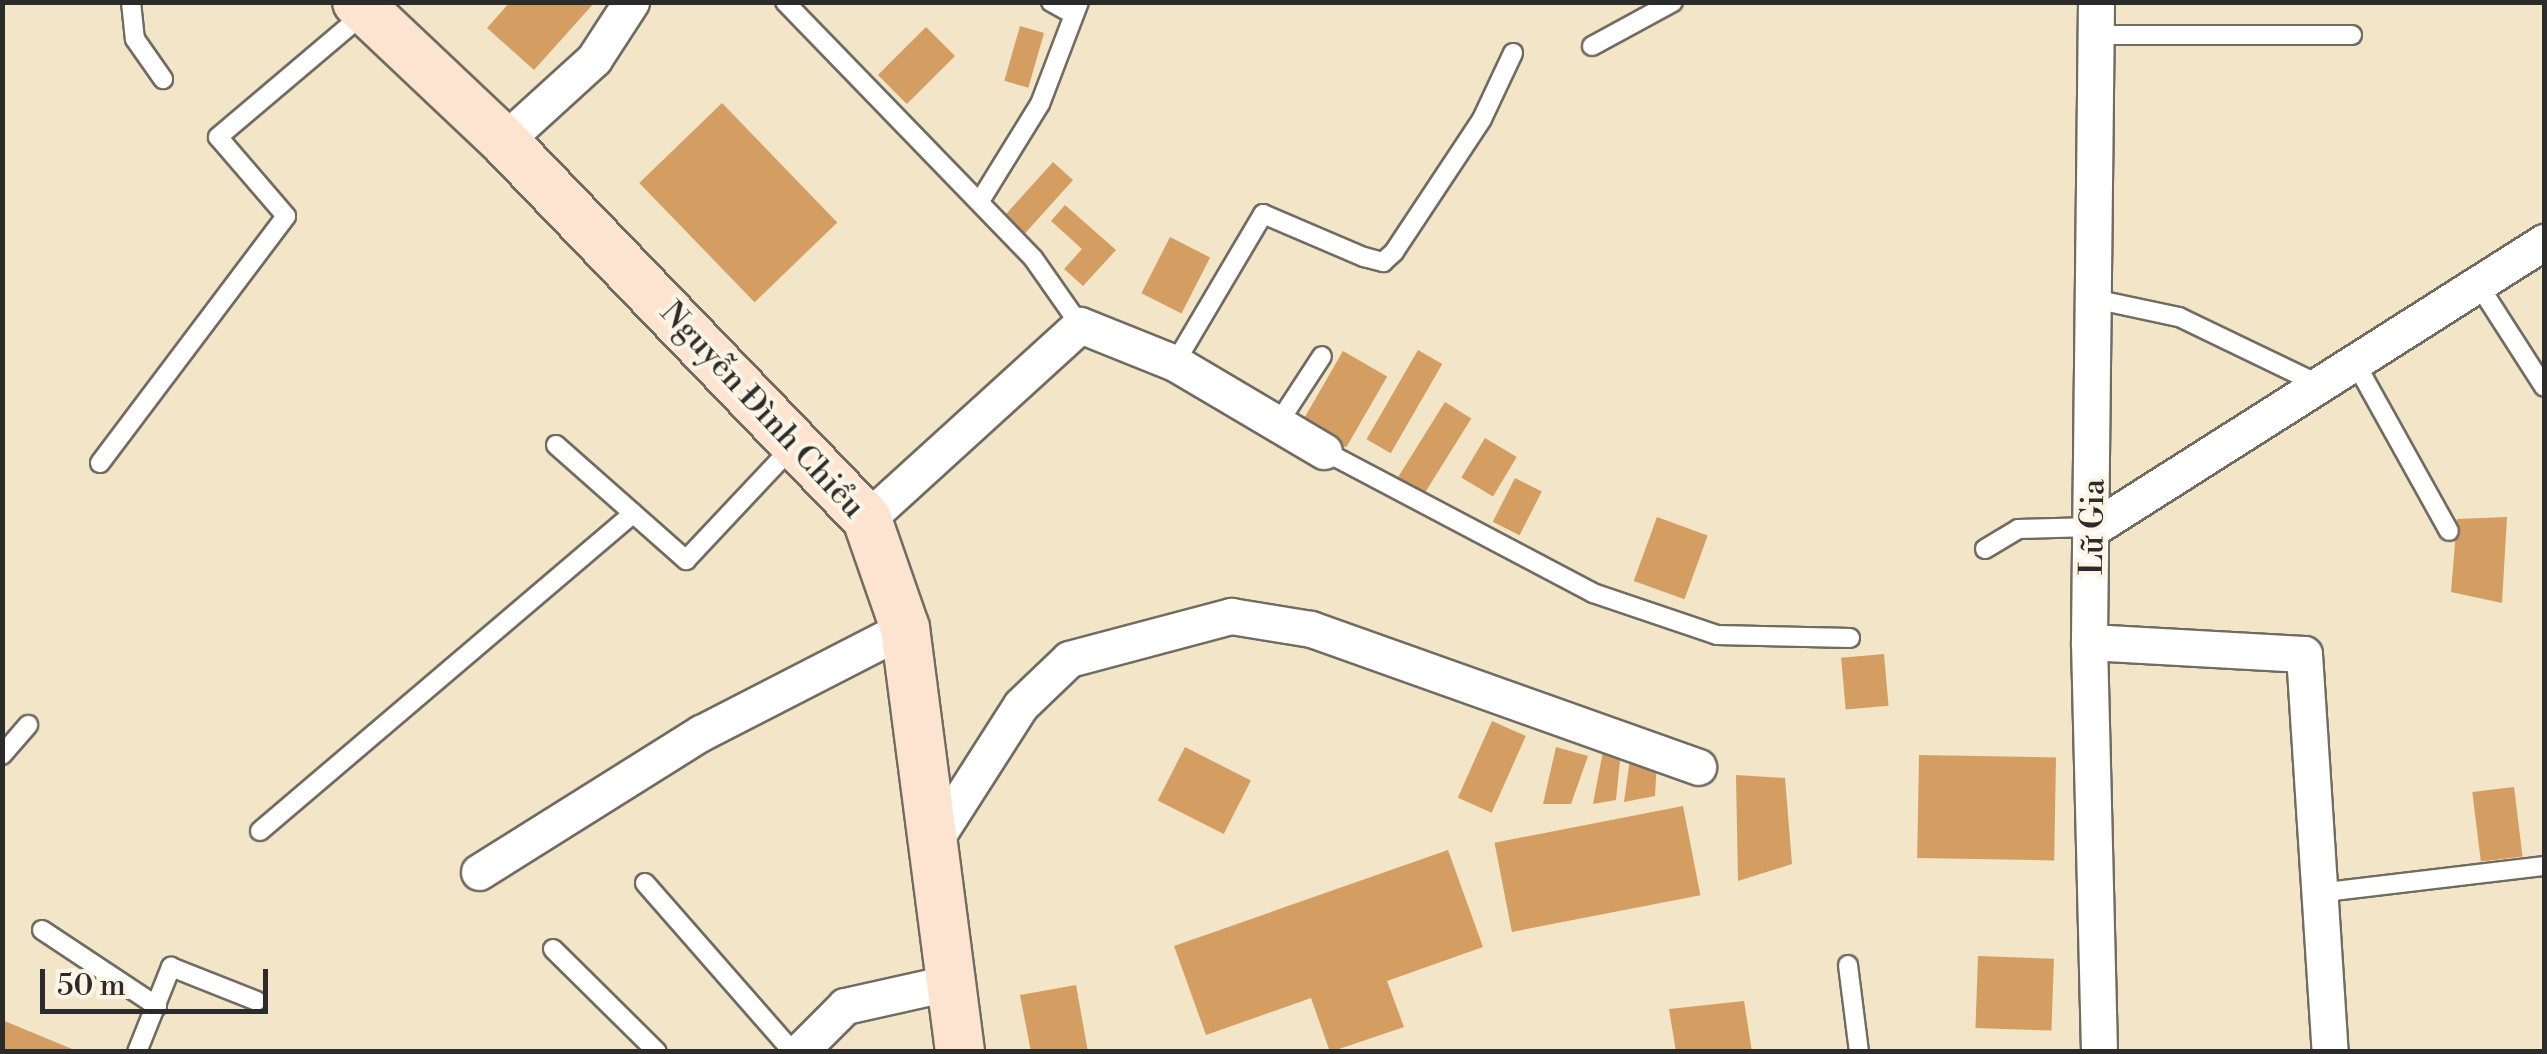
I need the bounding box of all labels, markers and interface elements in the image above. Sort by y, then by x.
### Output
street label: Nguyễn Đình Chiểu [652,294,872,526]
street label: Lữ Gia [2073,478,2113,576]
scale bar [45,949,272,1011]
text: 50 m [57,967,126,1005]

